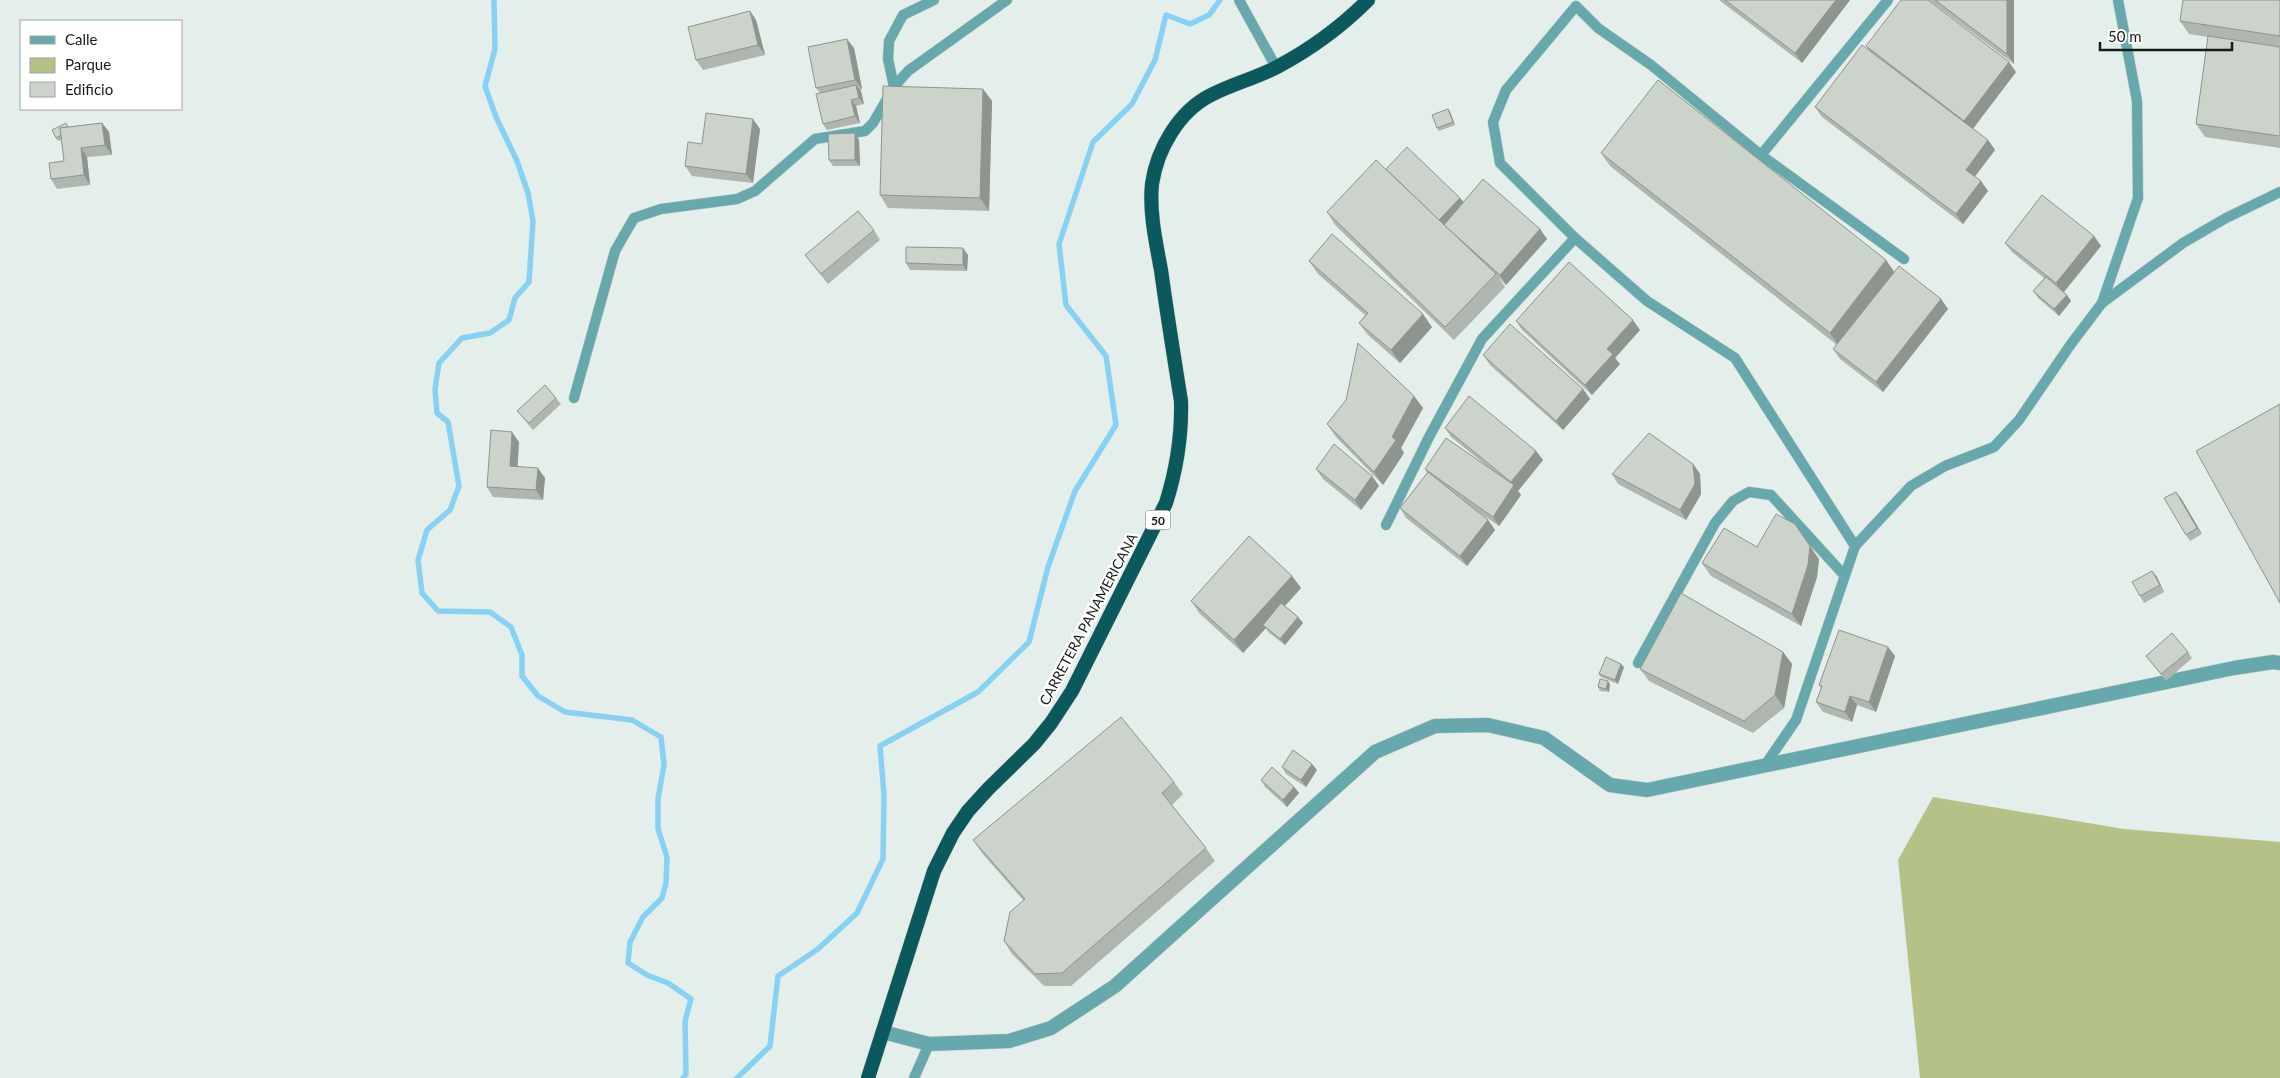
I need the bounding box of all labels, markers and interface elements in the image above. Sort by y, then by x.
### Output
legend [20,20,182,110]
scale bar [2100,20,2232,52]
text: 50 m [2108,27,2142,45]
text: Calle [65,30,98,48]
text: Parque [65,55,111,73]
text: Edificio [65,80,113,98]
road number: 50 [1146,510,1170,530]
street label: CARRETERA PANAMERICANA [1035,530,1141,708]

